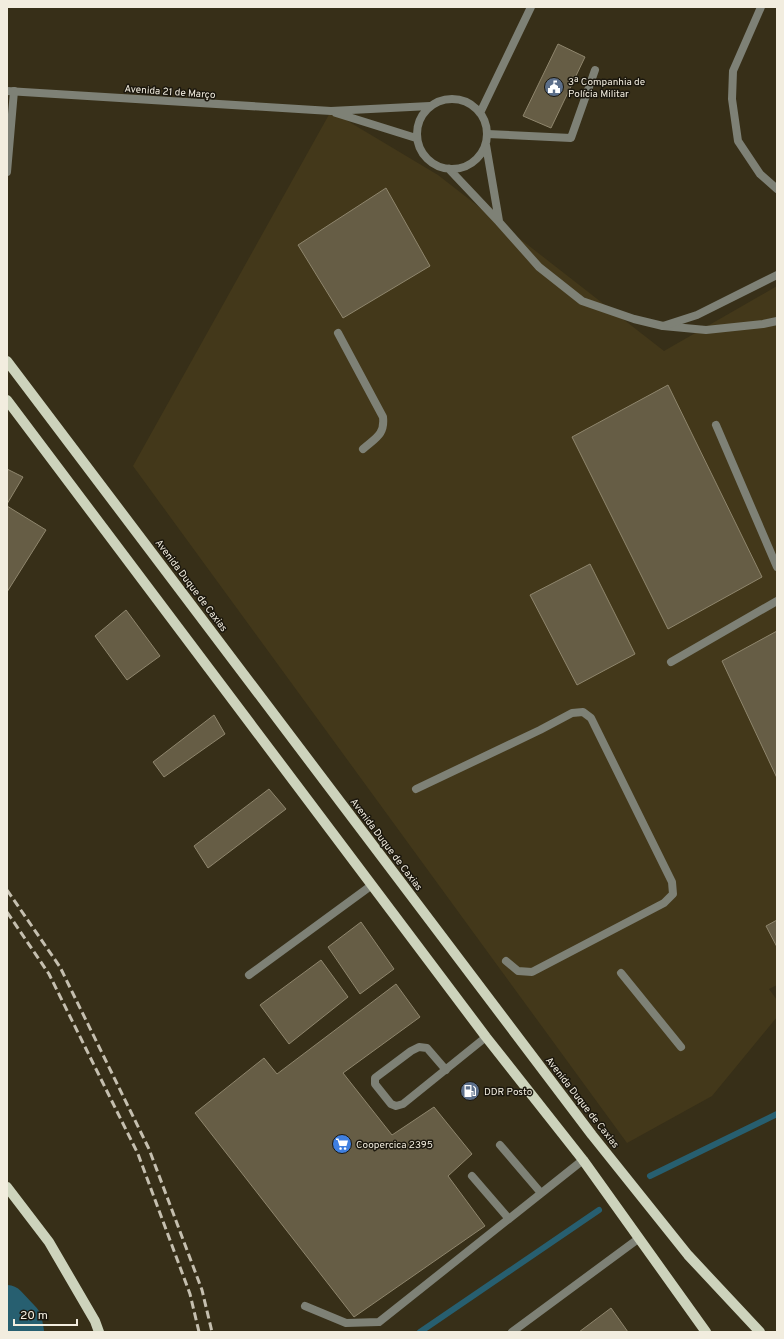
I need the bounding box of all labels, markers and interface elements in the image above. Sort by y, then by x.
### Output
public building icon: 3ª Companhia de Polícia Militar [543,76,565,98]
place label: 3ª Companhia de Polícia Militar [568,76,645,101]
street label: Avenida 21 de Março [124,83,216,102]
street label: Avenida Duque de Caxias [152,537,230,635]
street label: Avenida Duque de Caxias [347,796,425,894]
street label: Avenida Duque de Caxias [542,1055,622,1151]
fuel station icon: DDR Posto [459,1080,481,1102]
place label: DDR Posto [484,1086,533,1099]
supermarket icon: Coopercica 2395 [331,1133,353,1155]
place label: Coopercica 2395 [356,1139,433,1152]
scale bar [14,1301,77,1327]
text: 20 m [20,1308,48,1324]

